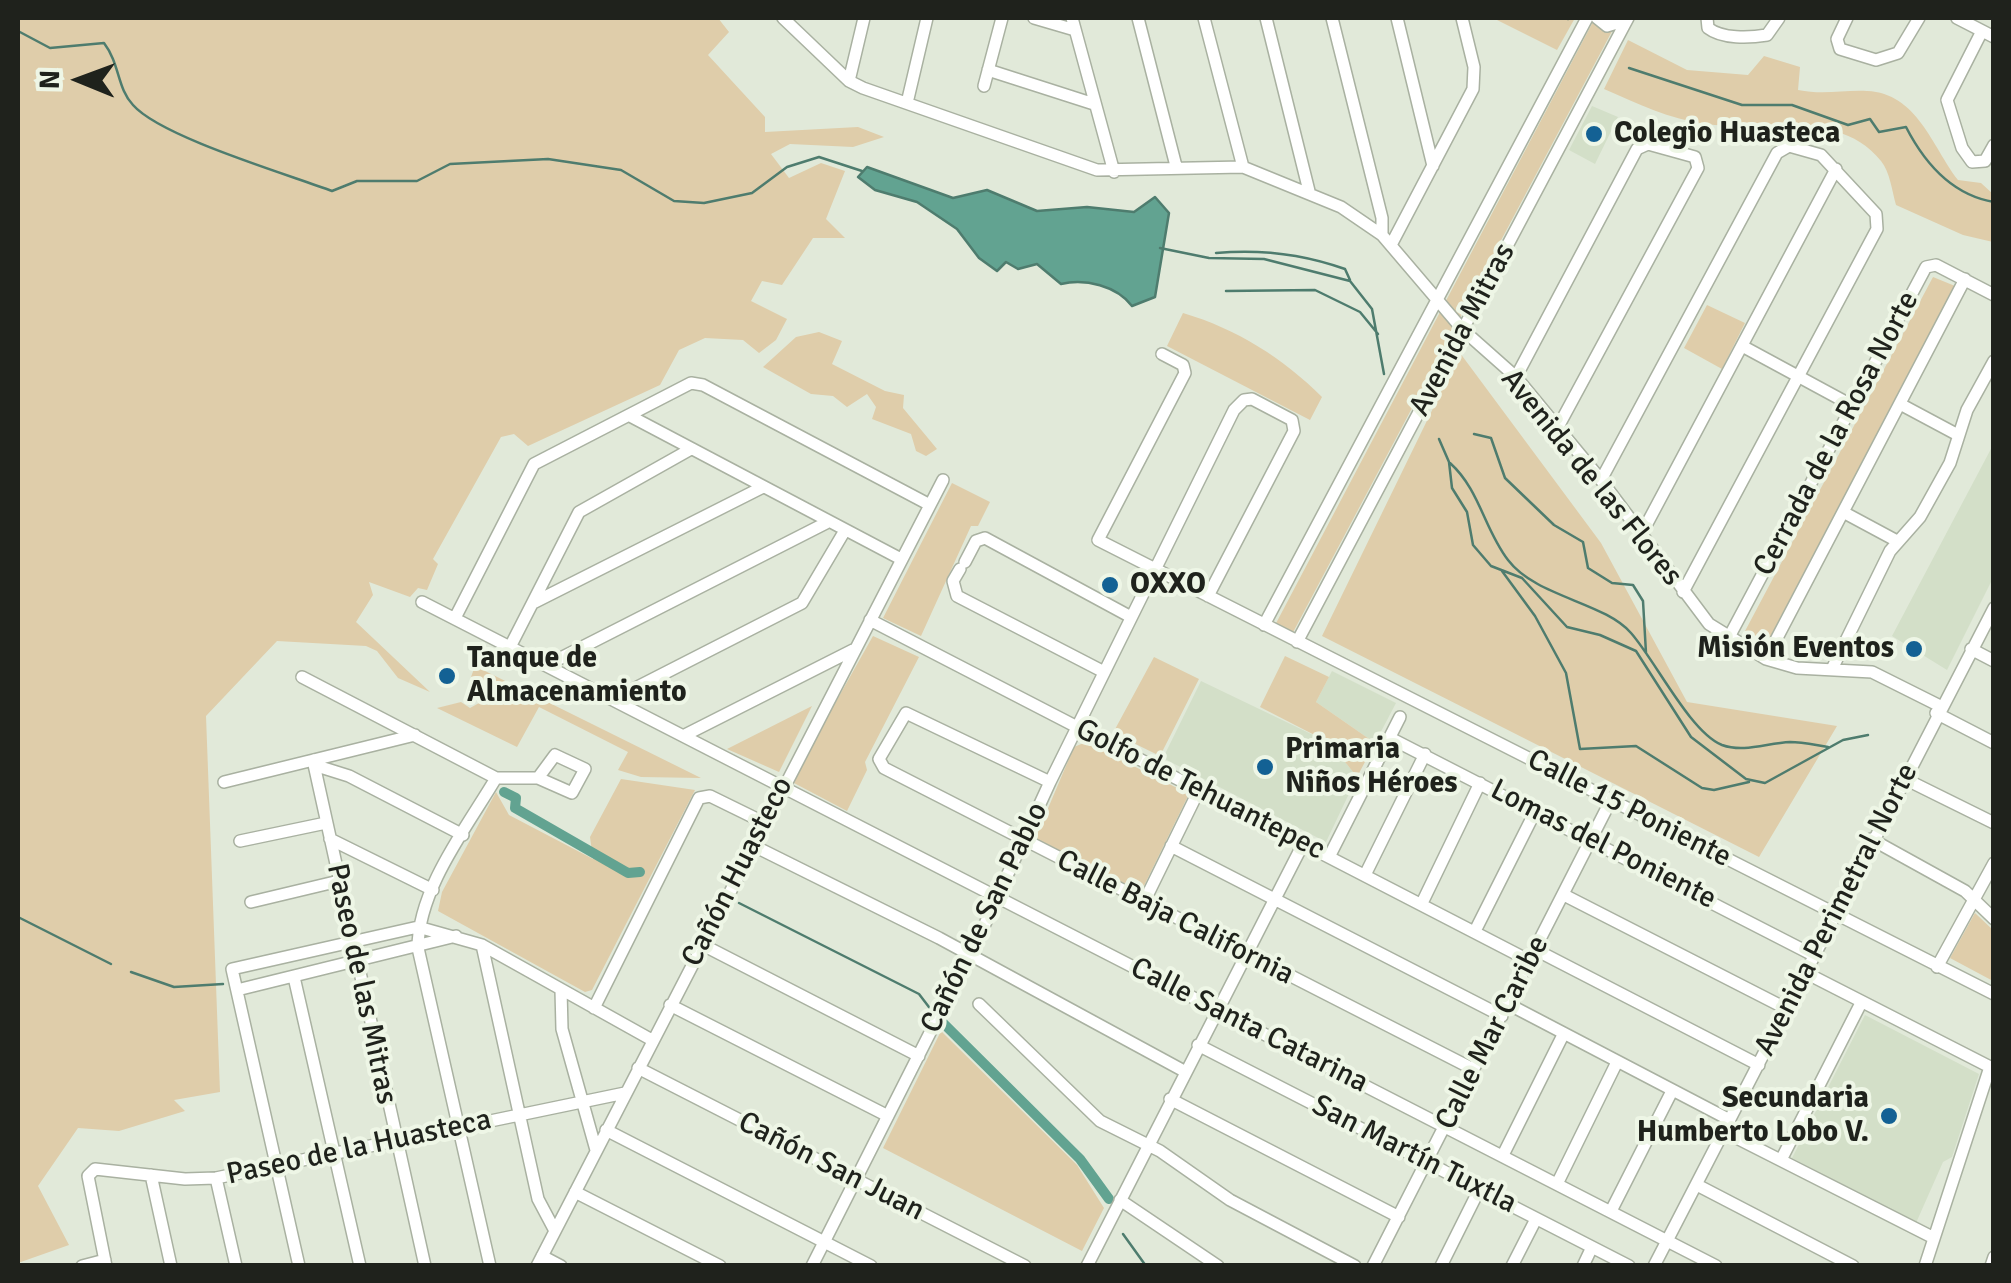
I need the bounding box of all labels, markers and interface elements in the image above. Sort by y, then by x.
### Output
north arrow [30,30,130,130]
text: N [33,69,67,90]
place label: Colegio Huasteca [1614,116,1840,152]
marker: Colegio Huasteca [1583,123,1605,145]
street label: Avenida Mitras [1402,238,1524,422]
street label: Cerrada de la Rosa Norte [1747,286,1927,582]
street label: Avenida de las Flores [1493,363,1689,593]
place label: OXXO [1130,567,1206,603]
marker: OXXO [1099,574,1121,596]
place label: Misión Eventos [1697,631,1894,667]
marker: Misión Eventos [1903,638,1925,660]
place label: Tanque de Almacenamiento [467,641,687,712]
marker: Tanque de Almacenamiento [436,665,458,687]
street label: Golfo de Tehuantepec [1069,712,1331,868]
place label: Primaria Niños Héroes [1285,732,1458,802]
street label: Calle 15 Poniente [1521,742,1737,876]
marker: Primaria Niños Héroes [1254,756,1276,778]
street label: Avenida Perimetral Norte [1748,758,1926,1062]
street label: Cañón Huasteco [675,771,801,973]
street label: Lomas del Poniente [1484,773,1722,917]
street label: Cañón de San Pablo [914,797,1056,1039]
street label: Calle Baja California [1050,843,1300,993]
street label: Paseo de las Mitras [318,860,404,1108]
street label: Calle Mar Caribe [1429,930,1557,1136]
street label: Calle Santa Catarina [1124,950,1374,1102]
place label: Secundaria Humberto Lobo V. [1637,1081,1869,1152]
street label: San Martín Tuxtla [1306,1088,1522,1222]
street label: Paseo de la Huasteca [223,1102,495,1194]
street label: Cañón San Juan [732,1105,930,1229]
marker: Secundaria Humberto Lobo V. [1878,1105,1900,1127]

